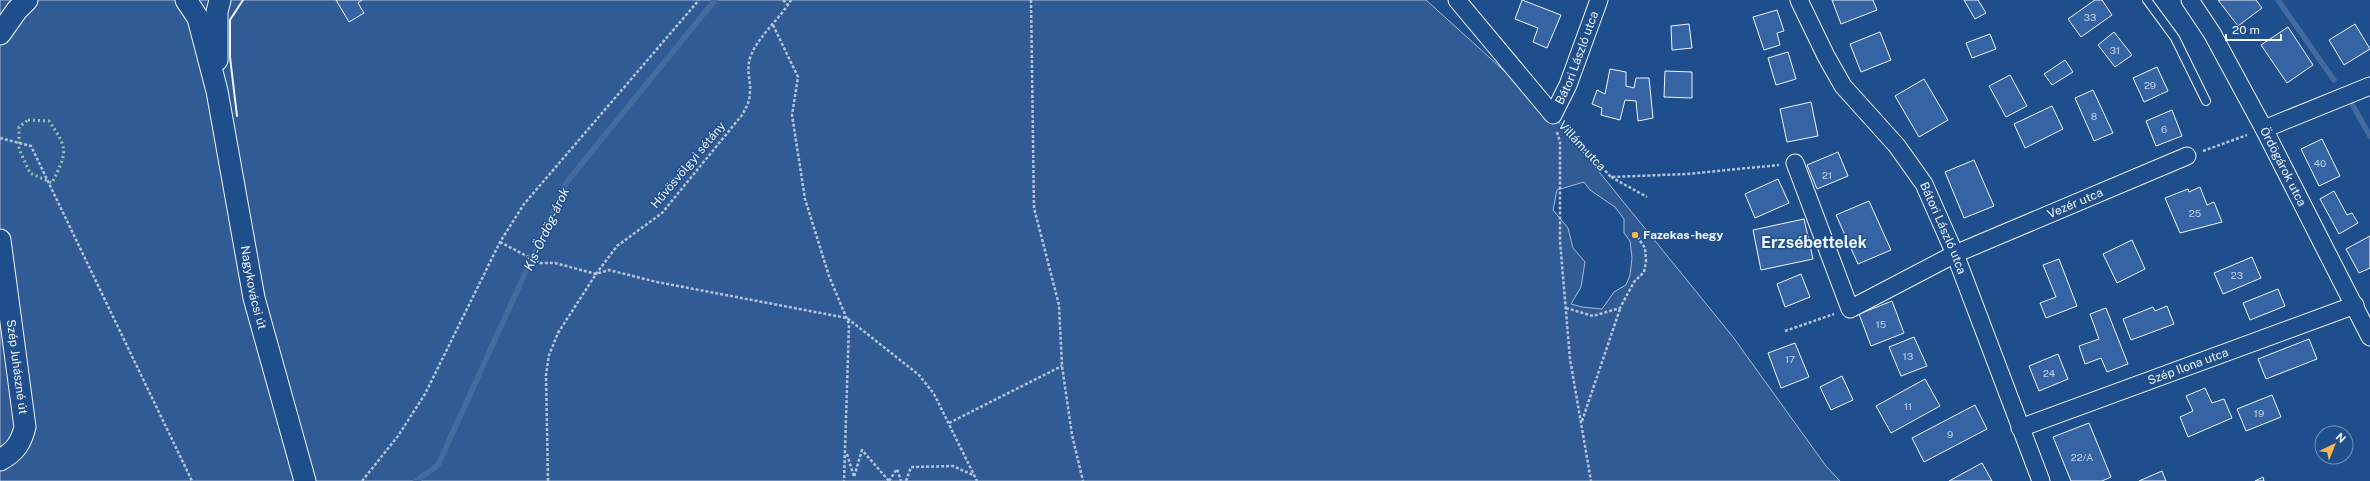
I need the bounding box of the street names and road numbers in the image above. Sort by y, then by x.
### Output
street label: Bátori László utca [1552,9,1601,107]
street label: Villám utca [1556,118,1608,174]
street label: Hűvösvölgyi sétány [648,119,728,211]
street label: Ördögárok utca [2257,125,2309,208]
street label: Bátori László utca [1917,180,1969,276]
street label: Vezér utca [2045,185,2105,221]
street label: Nagykovácsi út [238,245,270,331]
street label: Szép Juhászné út [4,318,30,416]
street label: Szép Ilona utca [2146,345,2230,388]

